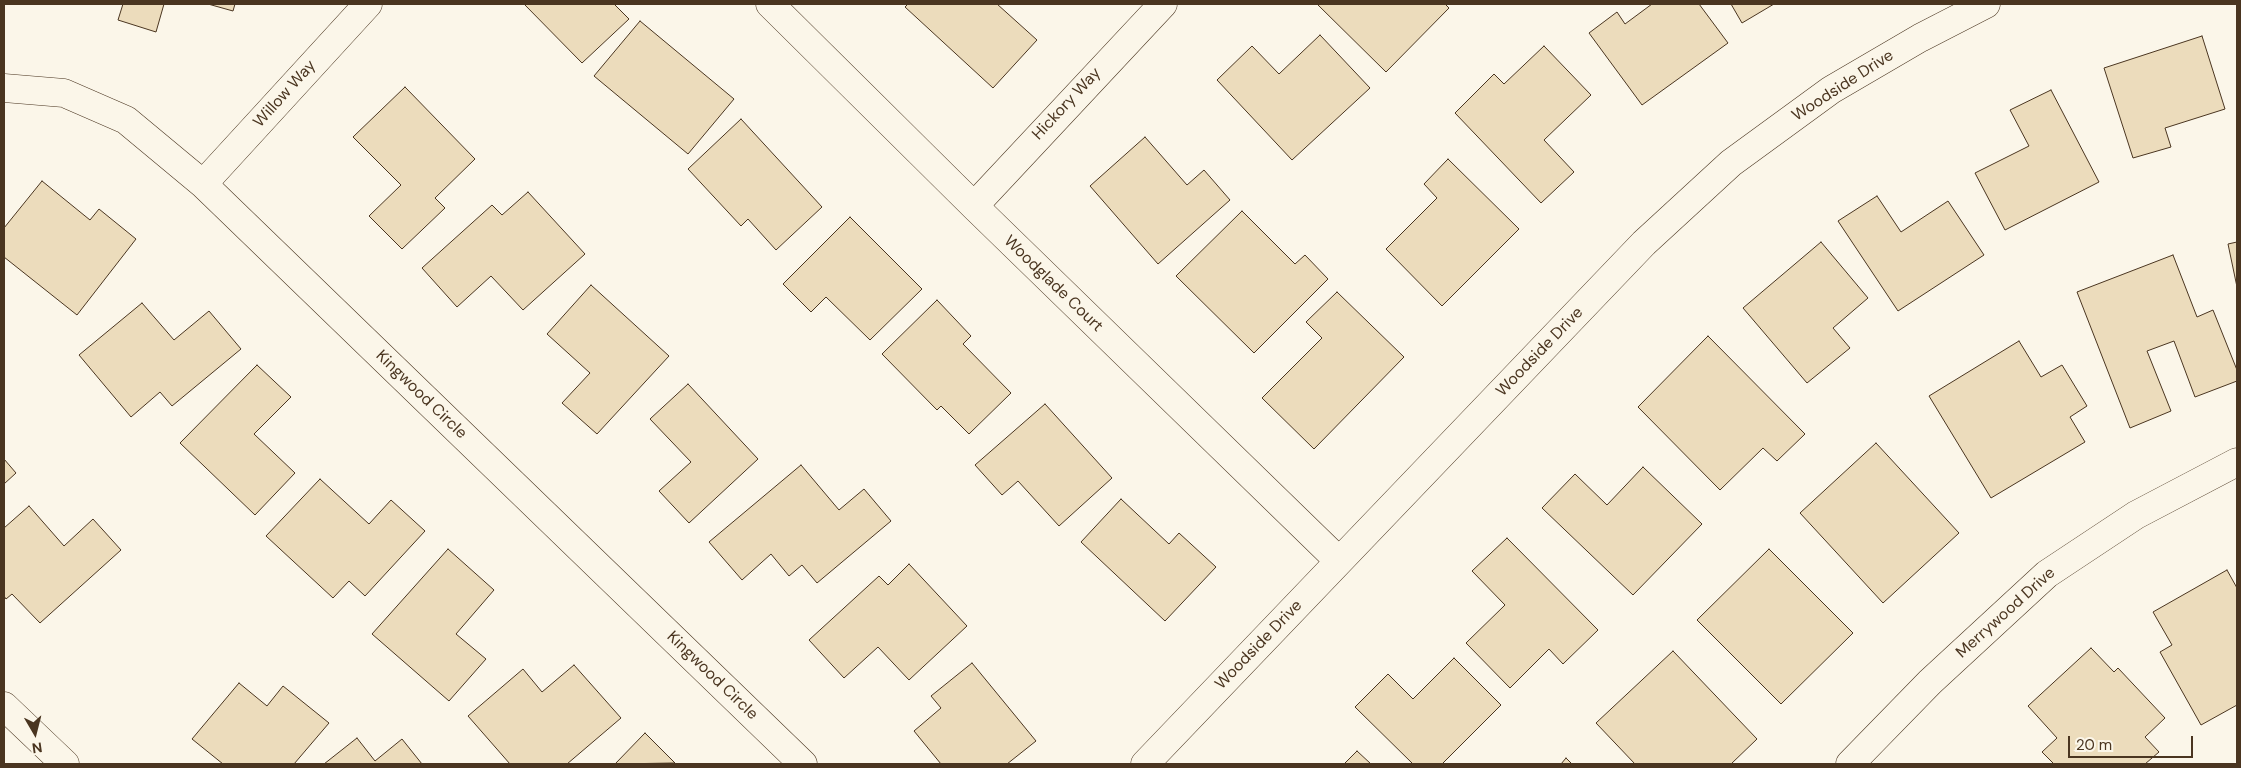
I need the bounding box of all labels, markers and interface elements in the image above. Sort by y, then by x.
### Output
street label: Woodside Drive [1789,46,1897,126]
street label: Willow Way [250,56,320,132]
street label: Hickory Way [1029,64,1105,144]
street label: Woodglade Court [999,232,1107,336]
street label: Woodside Drive [1493,303,1587,401]
street label: Kingwood Circle [371,347,471,443]
street label: Merrywood Drive [1953,564,2059,662]
street label: Woodside Drive [1212,596,1306,694]
street label: Kingwood Circle [662,628,762,724]
north arrow [10,708,60,758]
scale bar [2071,726,2196,758]
text: 20 m [2076,735,2112,755]
text: N [31,738,43,757]

